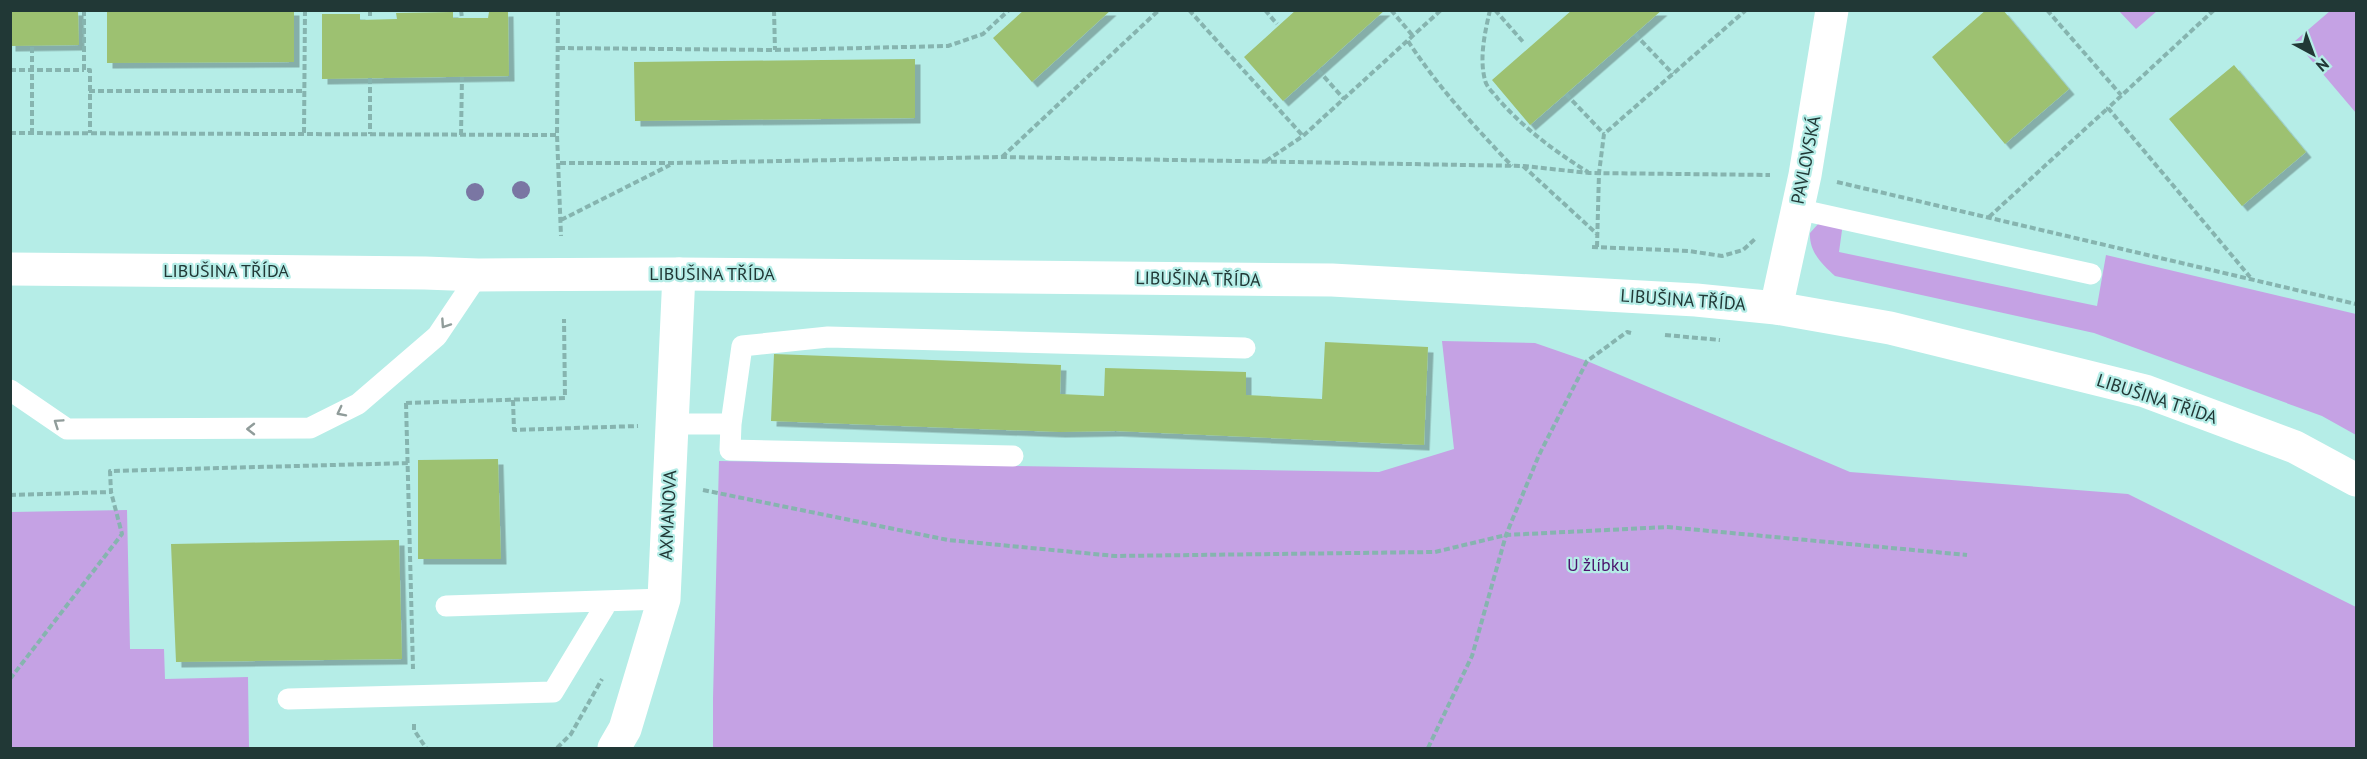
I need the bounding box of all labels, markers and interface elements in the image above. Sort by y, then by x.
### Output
north arrow [2283,24,2343,84]
text: N [2312,54,2333,76]
street label: PAVLOVSKÁ [1786,113,1825,206]
street label: LIBUŠINA TŘÍDA [163,259,289,282]
street label: LIBUŠINA TŘÍDA [649,262,775,285]
street label: LIBUŠINA TŘÍDA [1135,266,1261,291]
street label: LIBUŠINA TŘÍDA [1620,284,1747,315]
one-way arrow [441,317,452,328]
street label: LIBUŠINA TŘÍDA [2094,368,2221,429]
one-way arrow [336,405,347,417]
one-way arrow [54,419,65,430]
one-way arrow [247,423,256,435]
street label: AXMANOVA [654,469,681,560]
park label: U žlíbku [1567,553,1629,576]

